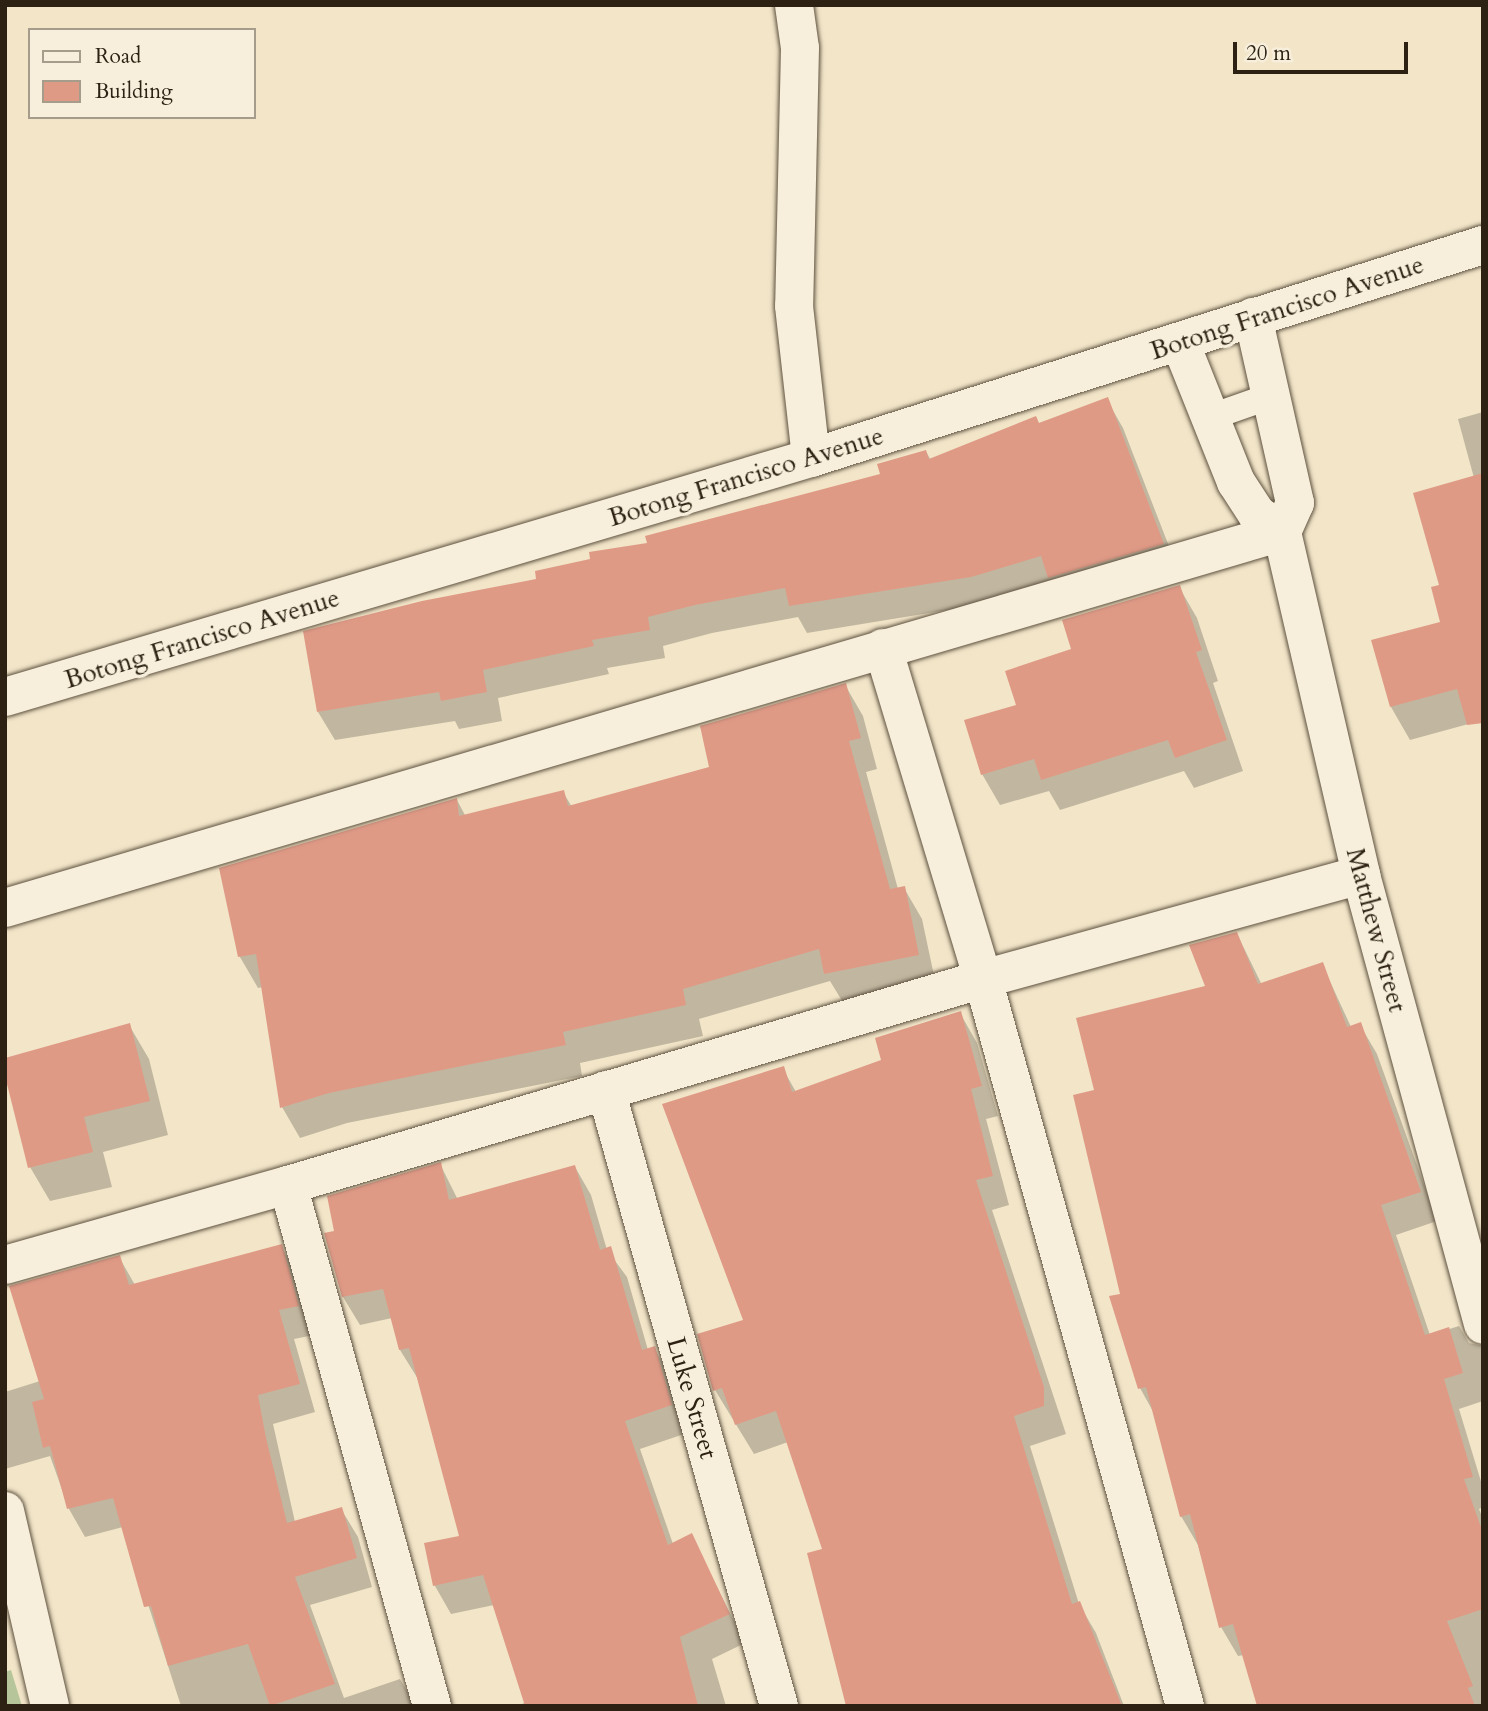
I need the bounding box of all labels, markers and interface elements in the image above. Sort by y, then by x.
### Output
legend [28,28,256,119]
scale bar [1236,28,1411,72]
text: 20 m [1246,39,1291,68]
text: Road [95,42,141,71]
text: Building [95,77,173,106]
street label: Botong Francisco Avenue [1146,249,1428,367]
street label: Botong Francisco Avenue [605,420,887,534]
street label: Botong Francisco Avenue [61,582,343,696]
street label: Matthew Street [1339,845,1413,1015]
street label: Luke Street [660,1334,724,1462]

